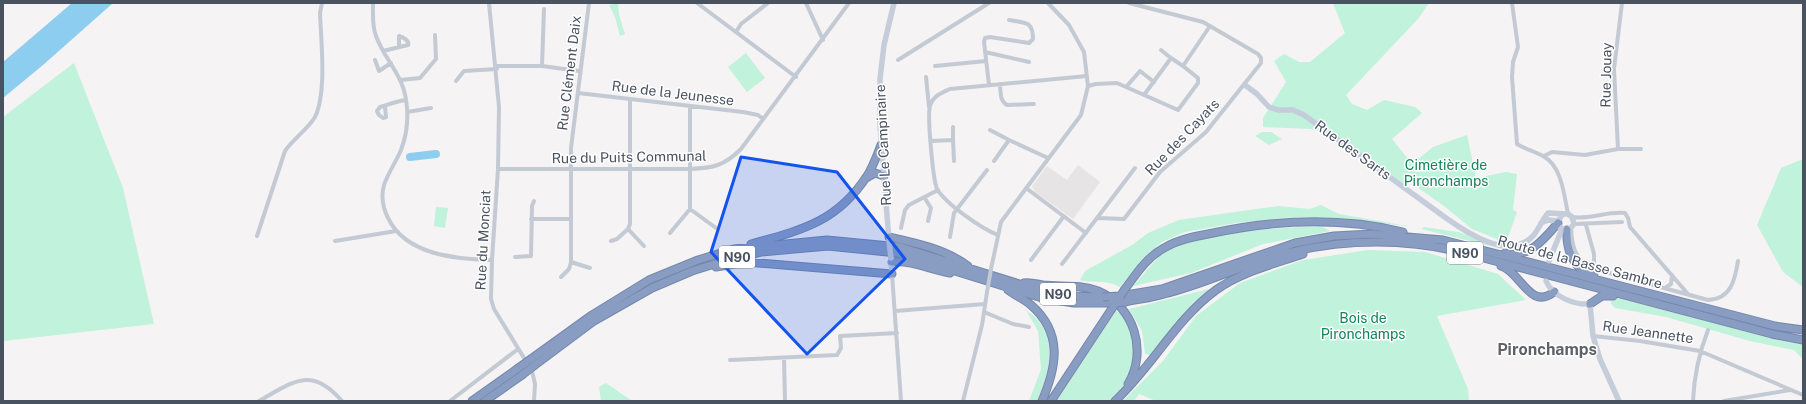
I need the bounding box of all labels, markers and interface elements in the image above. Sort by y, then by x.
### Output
street label: Rue Clément Daix [554,15,584,131]
street label: Rue Jouay [1597,42,1615,108]
street label: Rue de la Jeunesse [611,78,735,108]
street label: Rue Le Campinaire [872,84,894,206]
street label: Rue des Cayats [1142,96,1222,178]
street label: Rue des Sarts [1312,117,1394,183]
street label: Rue du Puits Communal [551,148,707,166]
park label: Cimetière de Pironchamps [1404,157,1488,189]
street label: Rue du Monciat [472,189,494,291]
street label: Route de la Basse Sambre [1496,232,1664,292]
road number: N90 [1447,242,1483,264]
road number: N90 [719,246,755,268]
road number: N90 [1040,283,1076,305]
park label: Bois de Pironchamps [1321,310,1405,342]
street label: Rue Jeannette [1602,318,1694,346]
district label: Pironchamps [1497,340,1597,359]

